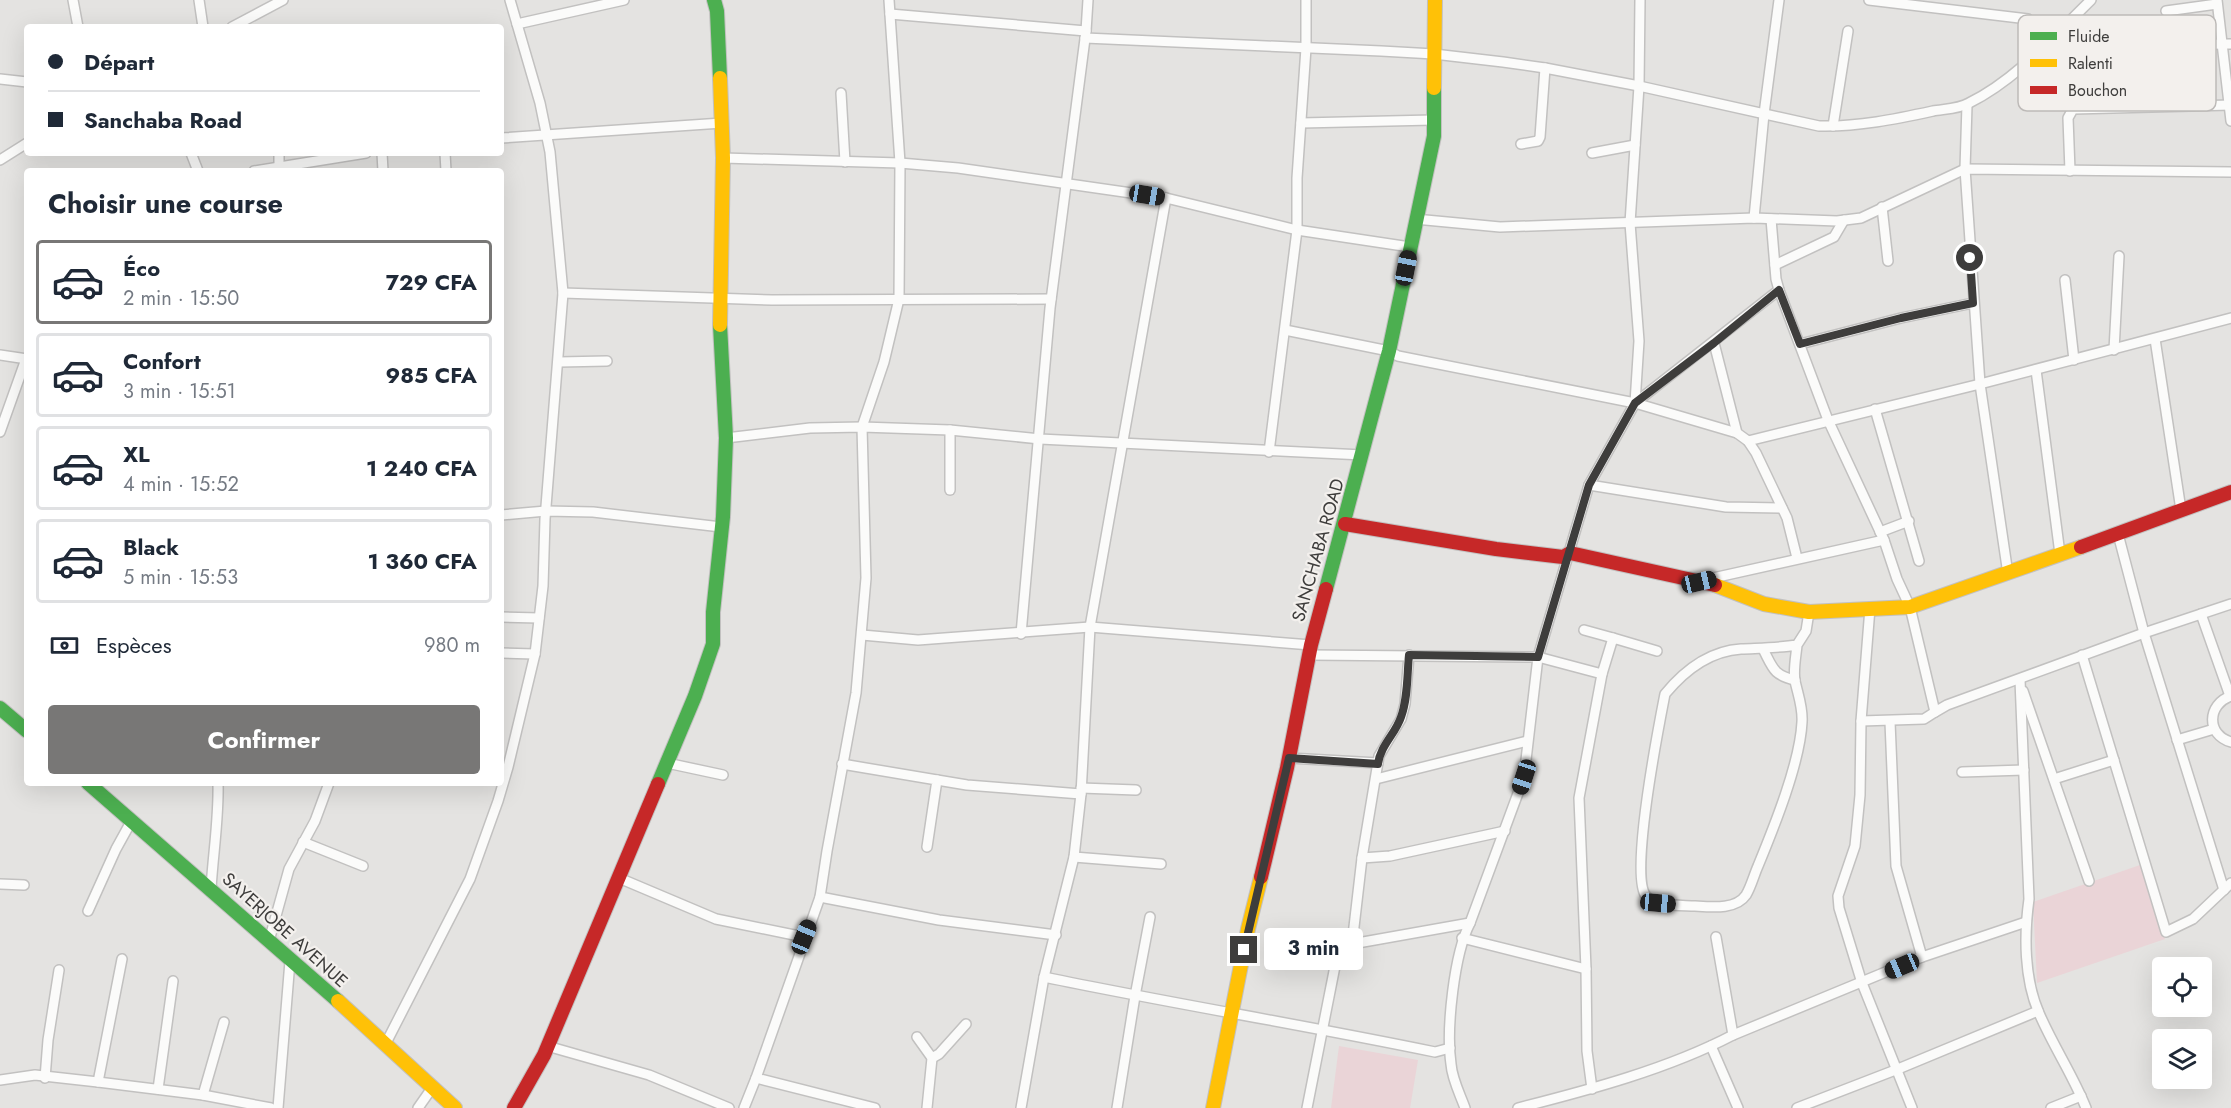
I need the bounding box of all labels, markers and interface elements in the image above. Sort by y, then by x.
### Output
legend [2018,15,2216,111]
text: Fluide [2068,25,2110,48]
text: Départ [84,46,154,78]
text: Ralenti [2068,52,2113,75]
text: Bouchon [2068,79,2127,102]
text: Sanchaba Road [84,104,242,136]
car [1128,183,1166,207]
text: Choisir une course [48,184,283,223]
route start [1956,244,1983,271]
car [1394,249,1418,287]
text: Éco [123,252,160,284]
icon: car [51,255,105,309]
text: 729 CFA [386,266,477,298]
text: 2 min · 15:50 [123,284,239,313]
text: Confort [123,345,201,377]
icon: car [51,348,105,402]
text: 985 CFA [385,359,477,391]
text: 3 min · 15:51 [123,377,236,406]
text: XL [123,438,150,470]
icon: car [51,441,105,495]
text: 1 240 CFA [366,452,477,484]
text: 4 min · 15:52 [123,470,239,499]
street label: SANCHABA ROAD [1285,475,1351,625]
text: Black [123,531,179,563]
icon: car [51,534,105,588]
text: 1 360 CFA [367,545,477,577]
text: 5 min · 15:53 [123,563,238,592]
car [1679,569,1719,595]
icon: cash [48,629,81,662]
text: Espèces [96,629,172,661]
text: 980 m [424,631,480,660]
button: Confirmer [48,705,480,774]
car [1510,757,1538,797]
street label: SAYERJOBE AVENUE [216,866,354,994]
car [1639,892,1677,914]
car [789,917,819,957]
callout: 3 min [1265,929,1364,971]
text: 3 min [1288,934,1339,963]
route end [1230,936,1257,963]
car [1882,951,1922,981]
map controls [2152,957,2212,1089]
button: locate [2152,957,2212,1017]
button: layers [2152,1029,2212,1089]

